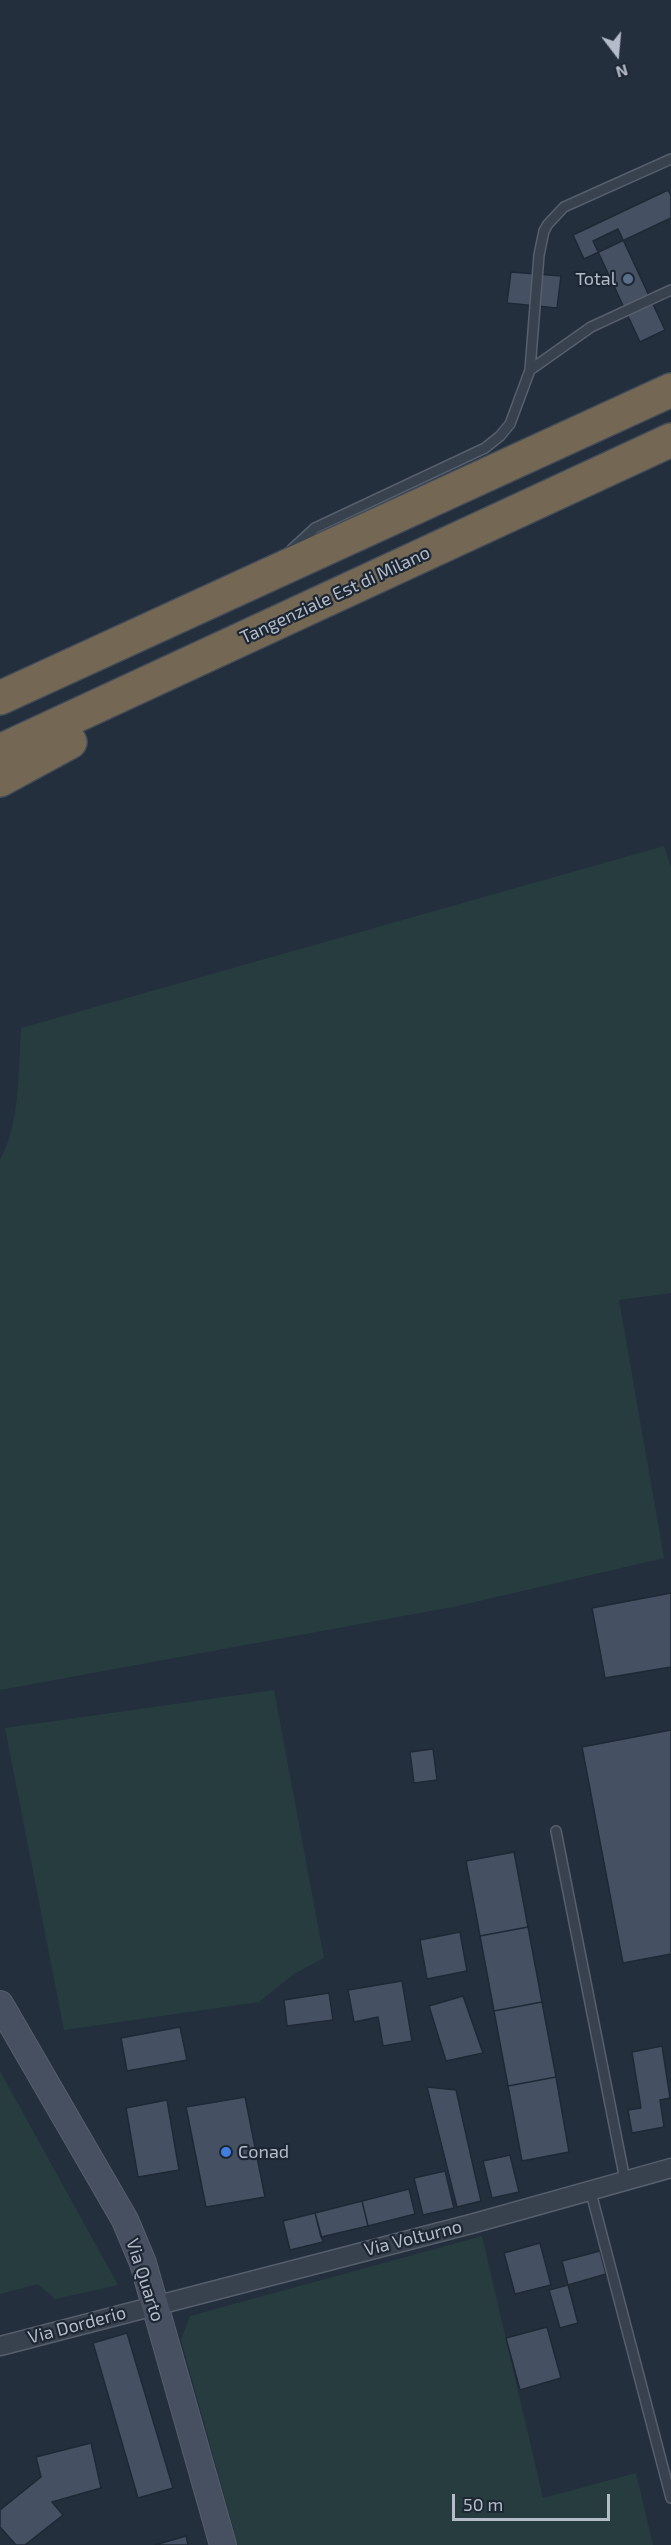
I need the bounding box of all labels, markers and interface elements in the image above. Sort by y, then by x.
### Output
north arrow [587,24,647,84]
text: N [614,61,630,83]
place label: Total [575,268,616,290]
marker: Total [621,272,635,286]
street label: Tangenziale Est di Milano [237,542,433,648]
place label: Conad [238,2141,289,2163]
marker: Conad [219,2145,233,2159]
street label: Via Volturno [362,2215,464,2261]
street label: Via Quarto [121,2236,169,2324]
street label: Via Dorderio [26,2302,128,2348]
scale bar [455,2482,612,2520]
text: 50 m [463,2493,503,2515]

